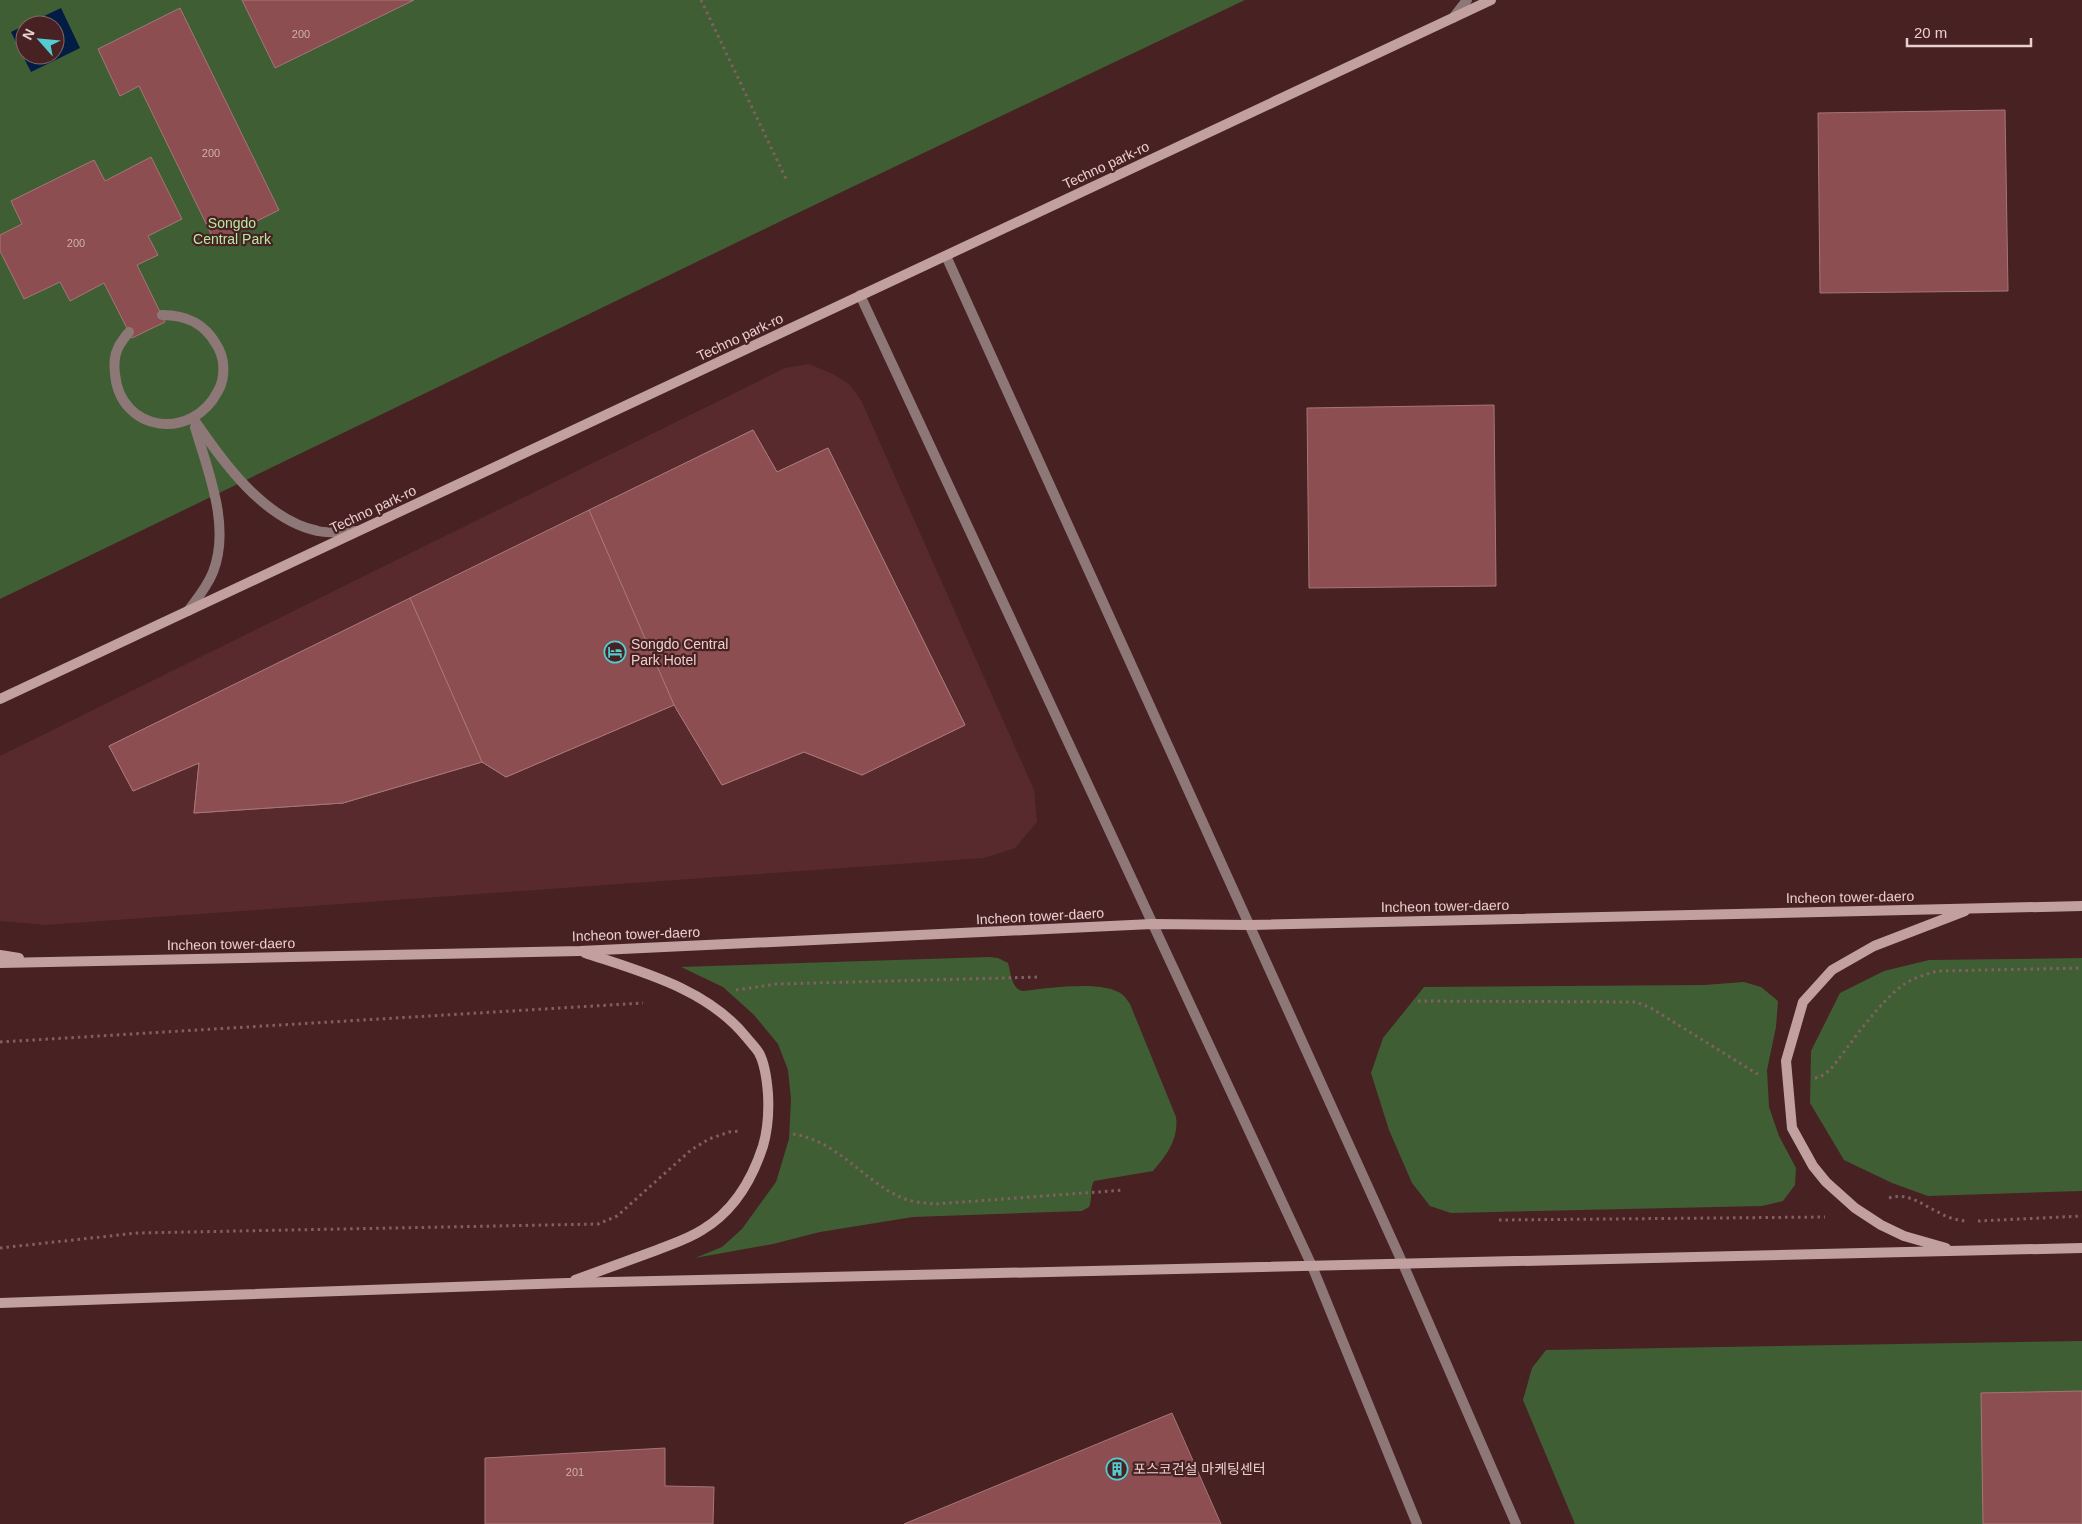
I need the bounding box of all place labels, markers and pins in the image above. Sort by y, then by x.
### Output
place label: Songdo Central Park Hotel [631,636,728,668]
hotel icon: Songdo Central Park Hotel [603,640,627,664]
building icon: 포스코건설 마케팅센터 [1105,1457,1129,1481]
place label: 포스코건설 마케팅센터 [1133,1461,1266,1477]

